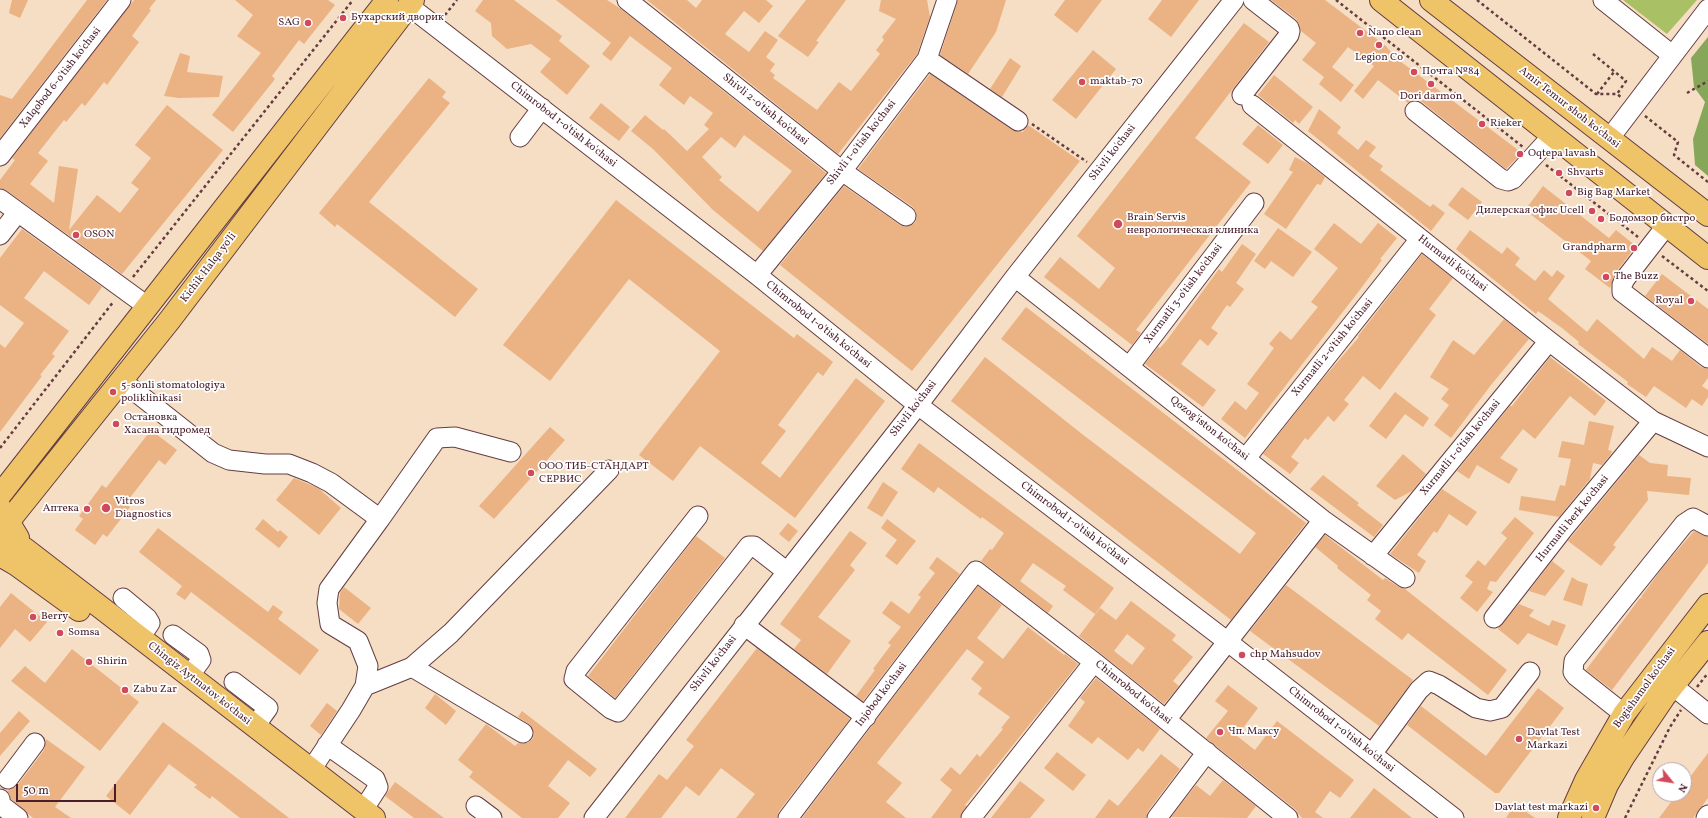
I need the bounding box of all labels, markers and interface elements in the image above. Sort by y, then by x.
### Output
place label: Бухарский дворик [351,11,444,25]
marker: Бухарский дворик [338,13,348,23]
place label: SAG [278,16,300,30]
marker: SAG [303,18,313,28]
street label: Xalqobod 6-o'tish ko'chasi [18,25,104,131]
place label: Nano clean [1368,26,1421,40]
marker: Nano clean [1355,28,1365,38]
marker: Legion Co [1374,40,1384,50]
place label: Legion Co [1355,51,1403,65]
street label: Amir Temur shoh ko'chasi [1516,64,1622,152]
place label: Почта №84 [1422,65,1480,79]
marker: Почта №84 [1409,67,1419,77]
street label: Shivli 2-o'tish ko'chasi [719,71,811,149]
place label: maktab-70 [1090,75,1143,89]
marker: maktab-70 [1077,77,1087,87]
street label: Chimrobod 1-o'tish ko'chasi [507,79,619,171]
marker: Dori darmon [1426,79,1436,89]
place label: Dori darmon [1400,90,1462,104]
street label: Shivli 1-o'tish ko'chasi [825,98,899,188]
place label: Rieker [1490,117,1522,131]
marker: Rieker [1477,119,1487,129]
street label: Shivli ko'chasi [1087,122,1139,184]
place label: Oqtepa lavash [1528,147,1596,161]
marker: Oqtepa lavash [1515,149,1525,159]
place label: Shvarts [1567,166,1604,180]
marker: Shvarts [1554,168,1564,178]
place label: Big Bag Market [1577,186,1650,200]
marker: Big Bag Market [1564,188,1574,198]
place label: Дилерская офис Ucell [1476,204,1584,218]
marker: Дилерская офис Ucell [1587,206,1597,216]
place label: Brain Servis неврологическая клиника [1127,211,1259,237]
place label: Бодомзор бистро [1609,212,1695,226]
marker: Бодомзор бистро [1596,214,1606,224]
marker: Brain Servis неврологическая клиника [1112,218,1124,230]
place label: OSON [84,228,114,242]
marker: OSON [71,230,81,240]
street label: Kichik Halqa yo'li [178,230,240,306]
street label: Hurmatli ko'chasi [1415,233,1489,295]
street label: Xurmatli 3-o'tish ko'chasi [1142,241,1226,347]
place label: Grandpharm [1563,241,1626,255]
marker: Grandpharm [1629,243,1639,253]
place label: The Buzz [1614,270,1658,284]
marker: The Buzz [1601,272,1611,282]
street label: Chimrobod 1-o'tish ko'chasi [763,278,873,372]
place label: Royal [1655,294,1683,308]
marker: Royal [1686,296,1696,306]
street label: Xurmatli 2-o'tish ko'chasi [1290,297,1376,399]
street label: Shivli ko'chasi [888,378,940,440]
place label: 5-sonli stomatologiya poliklinikasi [121,379,225,405]
marker: 5-sonli stomatologiya poliklinikasi [108,387,118,397]
street label: Qozog'iston ko'chasi [1167,394,1251,464]
street label: Xurmatli 1-o'tish ko'chasi [1418,397,1504,499]
place label: Остановка Хасана гидромед [124,411,210,437]
marker: Остановка Хасана гидромед [111,419,121,429]
place label: ООО ТИБ-СТАНДАРТ СЕРВИС [539,460,649,486]
marker: ООО ТИБ-СТАНДАРТ СЕРВИС [526,468,536,478]
street label: Hurmatli berk ko'chasi [1534,473,1612,565]
street label: Chimrobod 1-o'tish ko'chasi [1017,479,1131,569]
place label: Vitros Diagnostics [115,495,171,521]
place label: Аптека [43,502,79,516]
marker: Vitros Diagnostics [100,502,112,514]
marker: Аптека [82,504,92,514]
place label: Berry [41,610,68,624]
marker: Berry [28,612,38,622]
place label: Somsa [68,626,100,640]
marker: Somsa [55,628,65,638]
street label: Shivli ko'chasi [688,633,740,695]
street label: Chingiz Aytmatov ko'chasi [145,640,253,728]
street label: Bogishamol ko'chasi [1611,645,1679,731]
place label: chp Mahsudov [1250,648,1321,662]
marker: chp Mahsudov [1237,650,1247,660]
place label: Shirin [97,655,127,669]
marker: Shirin [84,657,94,667]
street label: Chimrobod ko'chasi [1092,658,1174,728]
street label: Injobod ko'chasi [854,660,910,730]
place label: Zabu Zar [133,683,177,697]
street label: Chimrobod 1-o'tish ko'chasi [1285,684,1397,776]
marker: Zabu Zar [120,685,130,695]
place label: Чп. Максу [1228,725,1279,739]
place label: Davlat Test Markazi [1527,726,1580,752]
marker: Чп. Максу [1215,727,1225,737]
marker: Davlat Test Markazi [1514,734,1524,744]
north arrow [1652,762,1692,802]
scale bar [18,776,118,802]
text: N [1673,781,1690,795]
text: 50 m [23,783,49,799]
place label: Davlat test markazi [1495,801,1588,815]
marker: Davlat test markazi [1591,803,1601,813]

